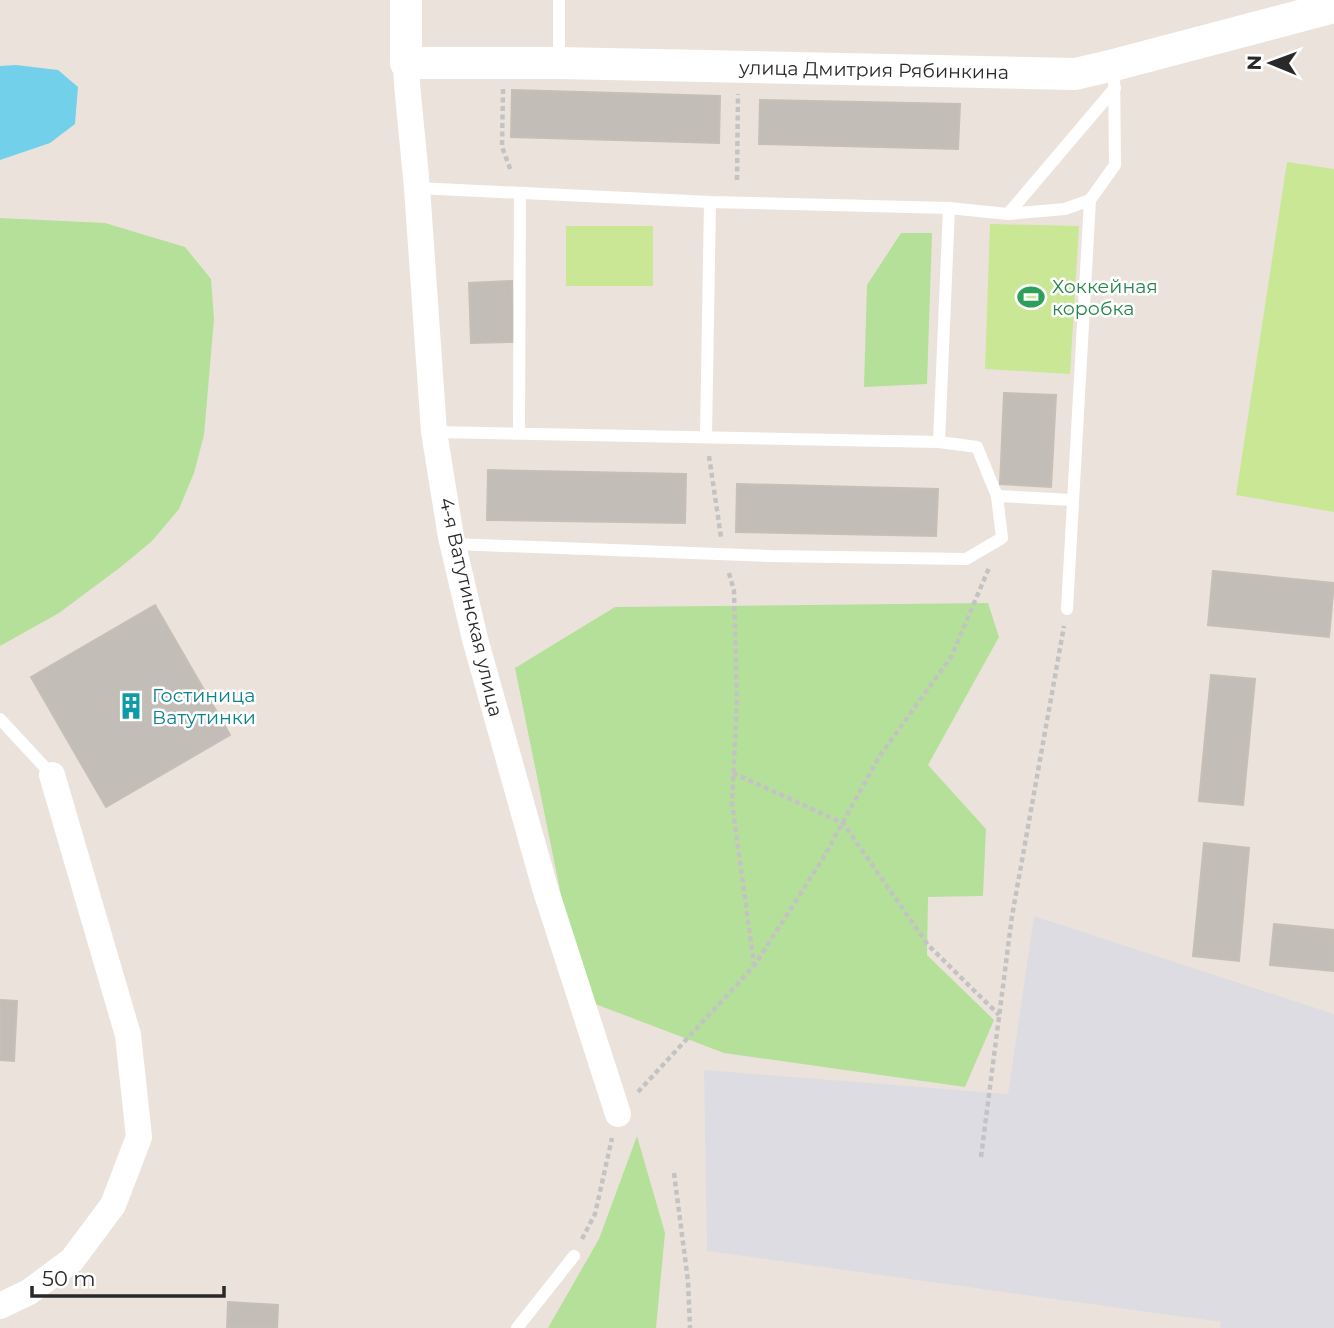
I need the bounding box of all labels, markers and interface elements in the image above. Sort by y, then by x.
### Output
north arrow [1236,28,1306,98]
text: N [1243,55,1266,71]
street label: улица Дмитрия Рябинкина [738,56,1009,84]
place label: Хоккейная коробка [1052,275,1158,320]
sports icon: Хоккейная коробка [1016,282,1046,312]
street label: 4-я Ватутинская улица [435,495,507,719]
place label: Гостиница Ватутинки [152,684,256,729]
building icon: Гостиница Ватутинки [116,691,146,721]
scale bar [32,1254,224,1298]
text: 50 m [42,1266,96,1291]

